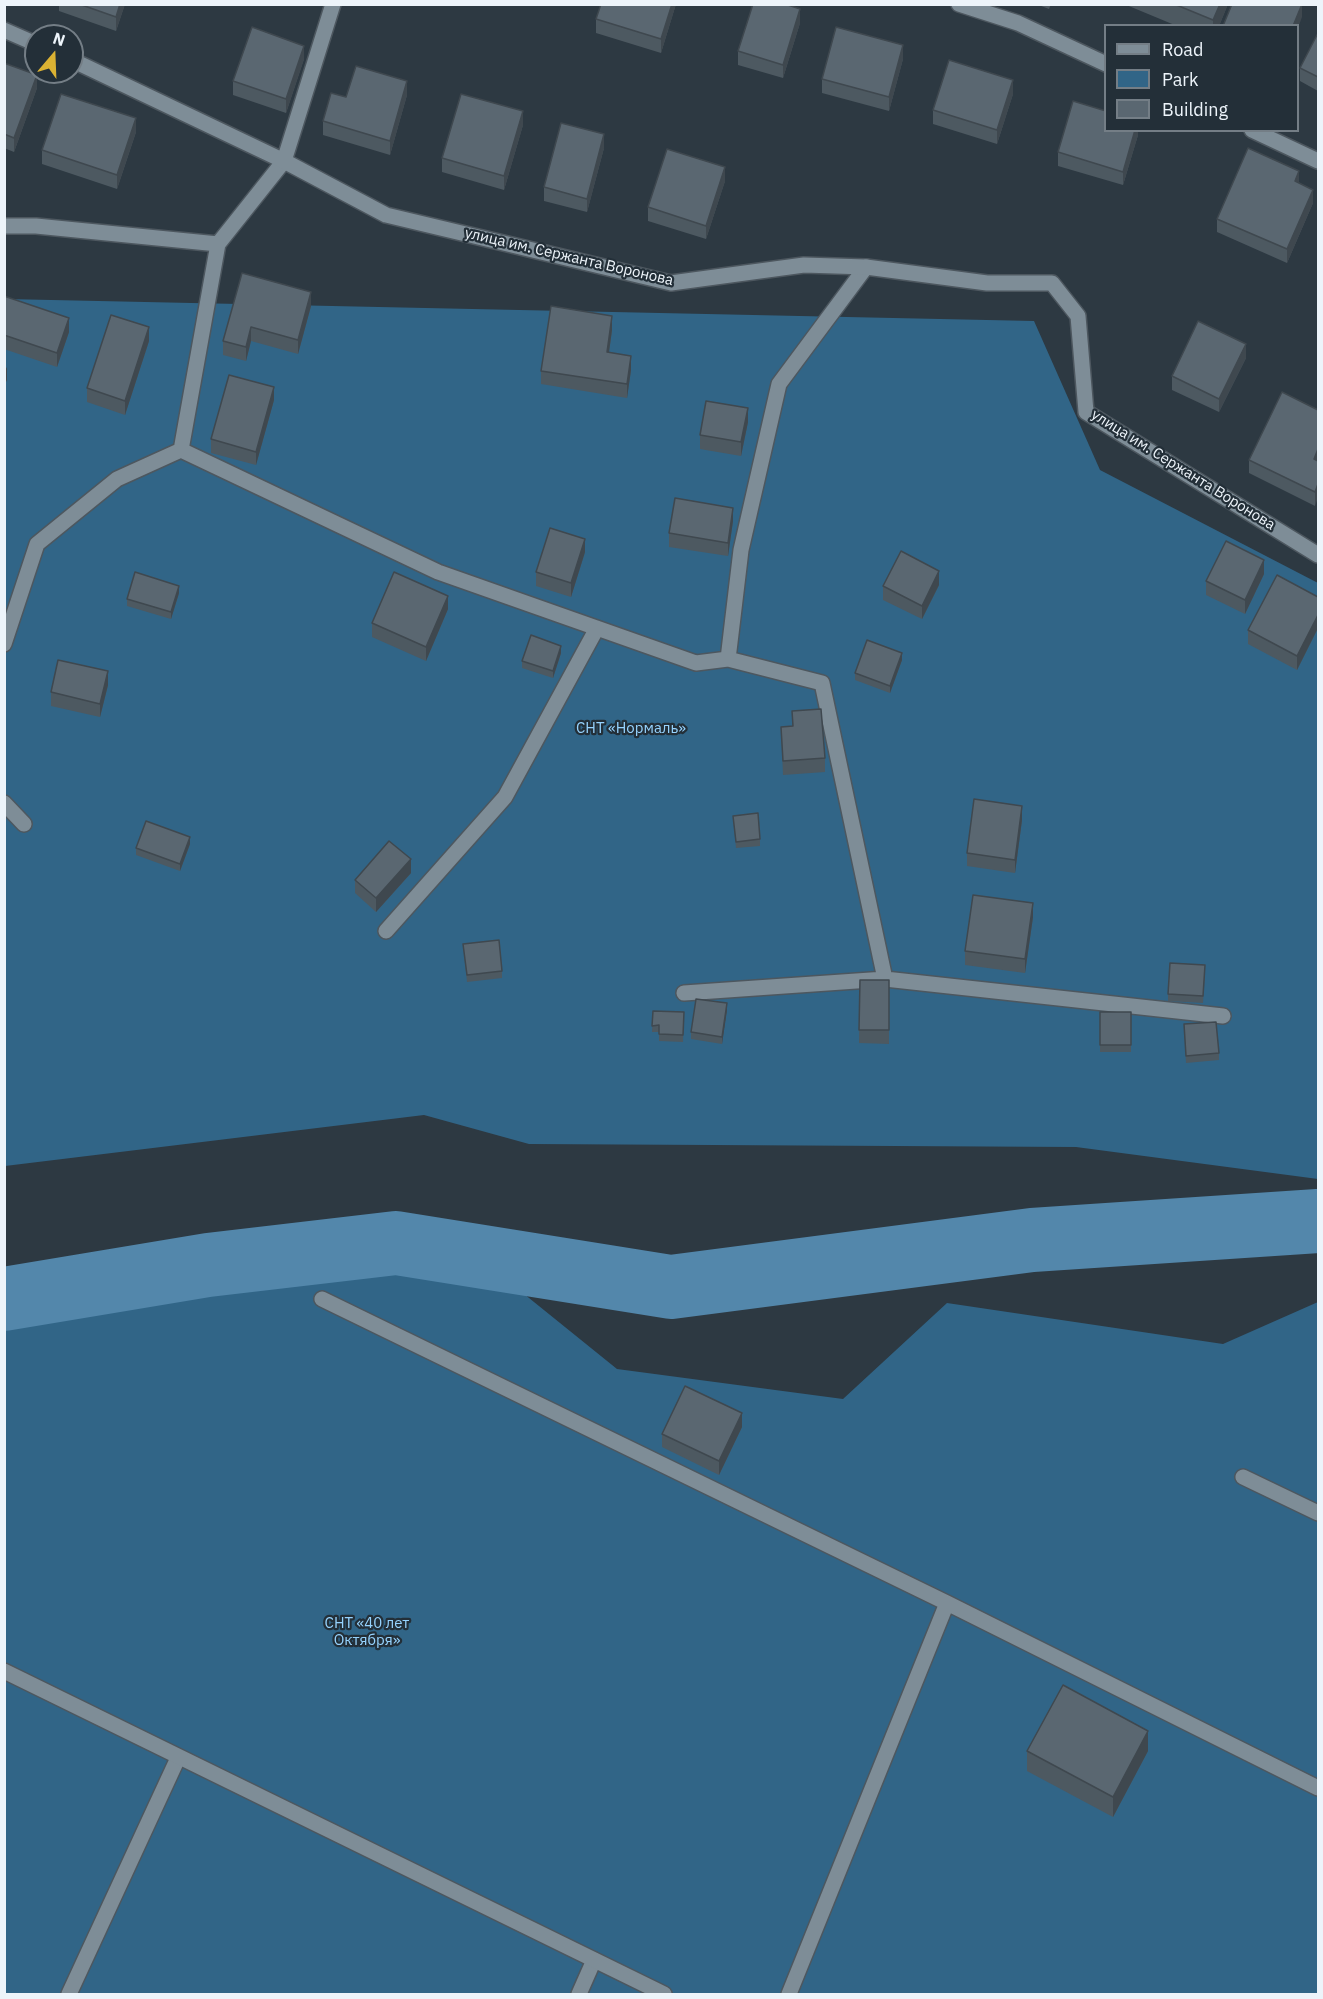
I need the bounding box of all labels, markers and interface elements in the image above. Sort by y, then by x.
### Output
north arrow [24,24,84,84]
legend [1104,24,1299,132]
text: N [50,28,68,50]
text: Road [1162,38,1203,61]
text: Park [1162,68,1198,91]
text: Building [1162,98,1228,121]
street label: улица им. Сержанта Воронова [463,224,675,290]
street label: улица им. Сержанта Воронова [1088,406,1278,534]
park label: СНТ «Нормаль» [576,720,686,738]
park label: СНТ «40 лет Октября» [325,1615,409,1650]

